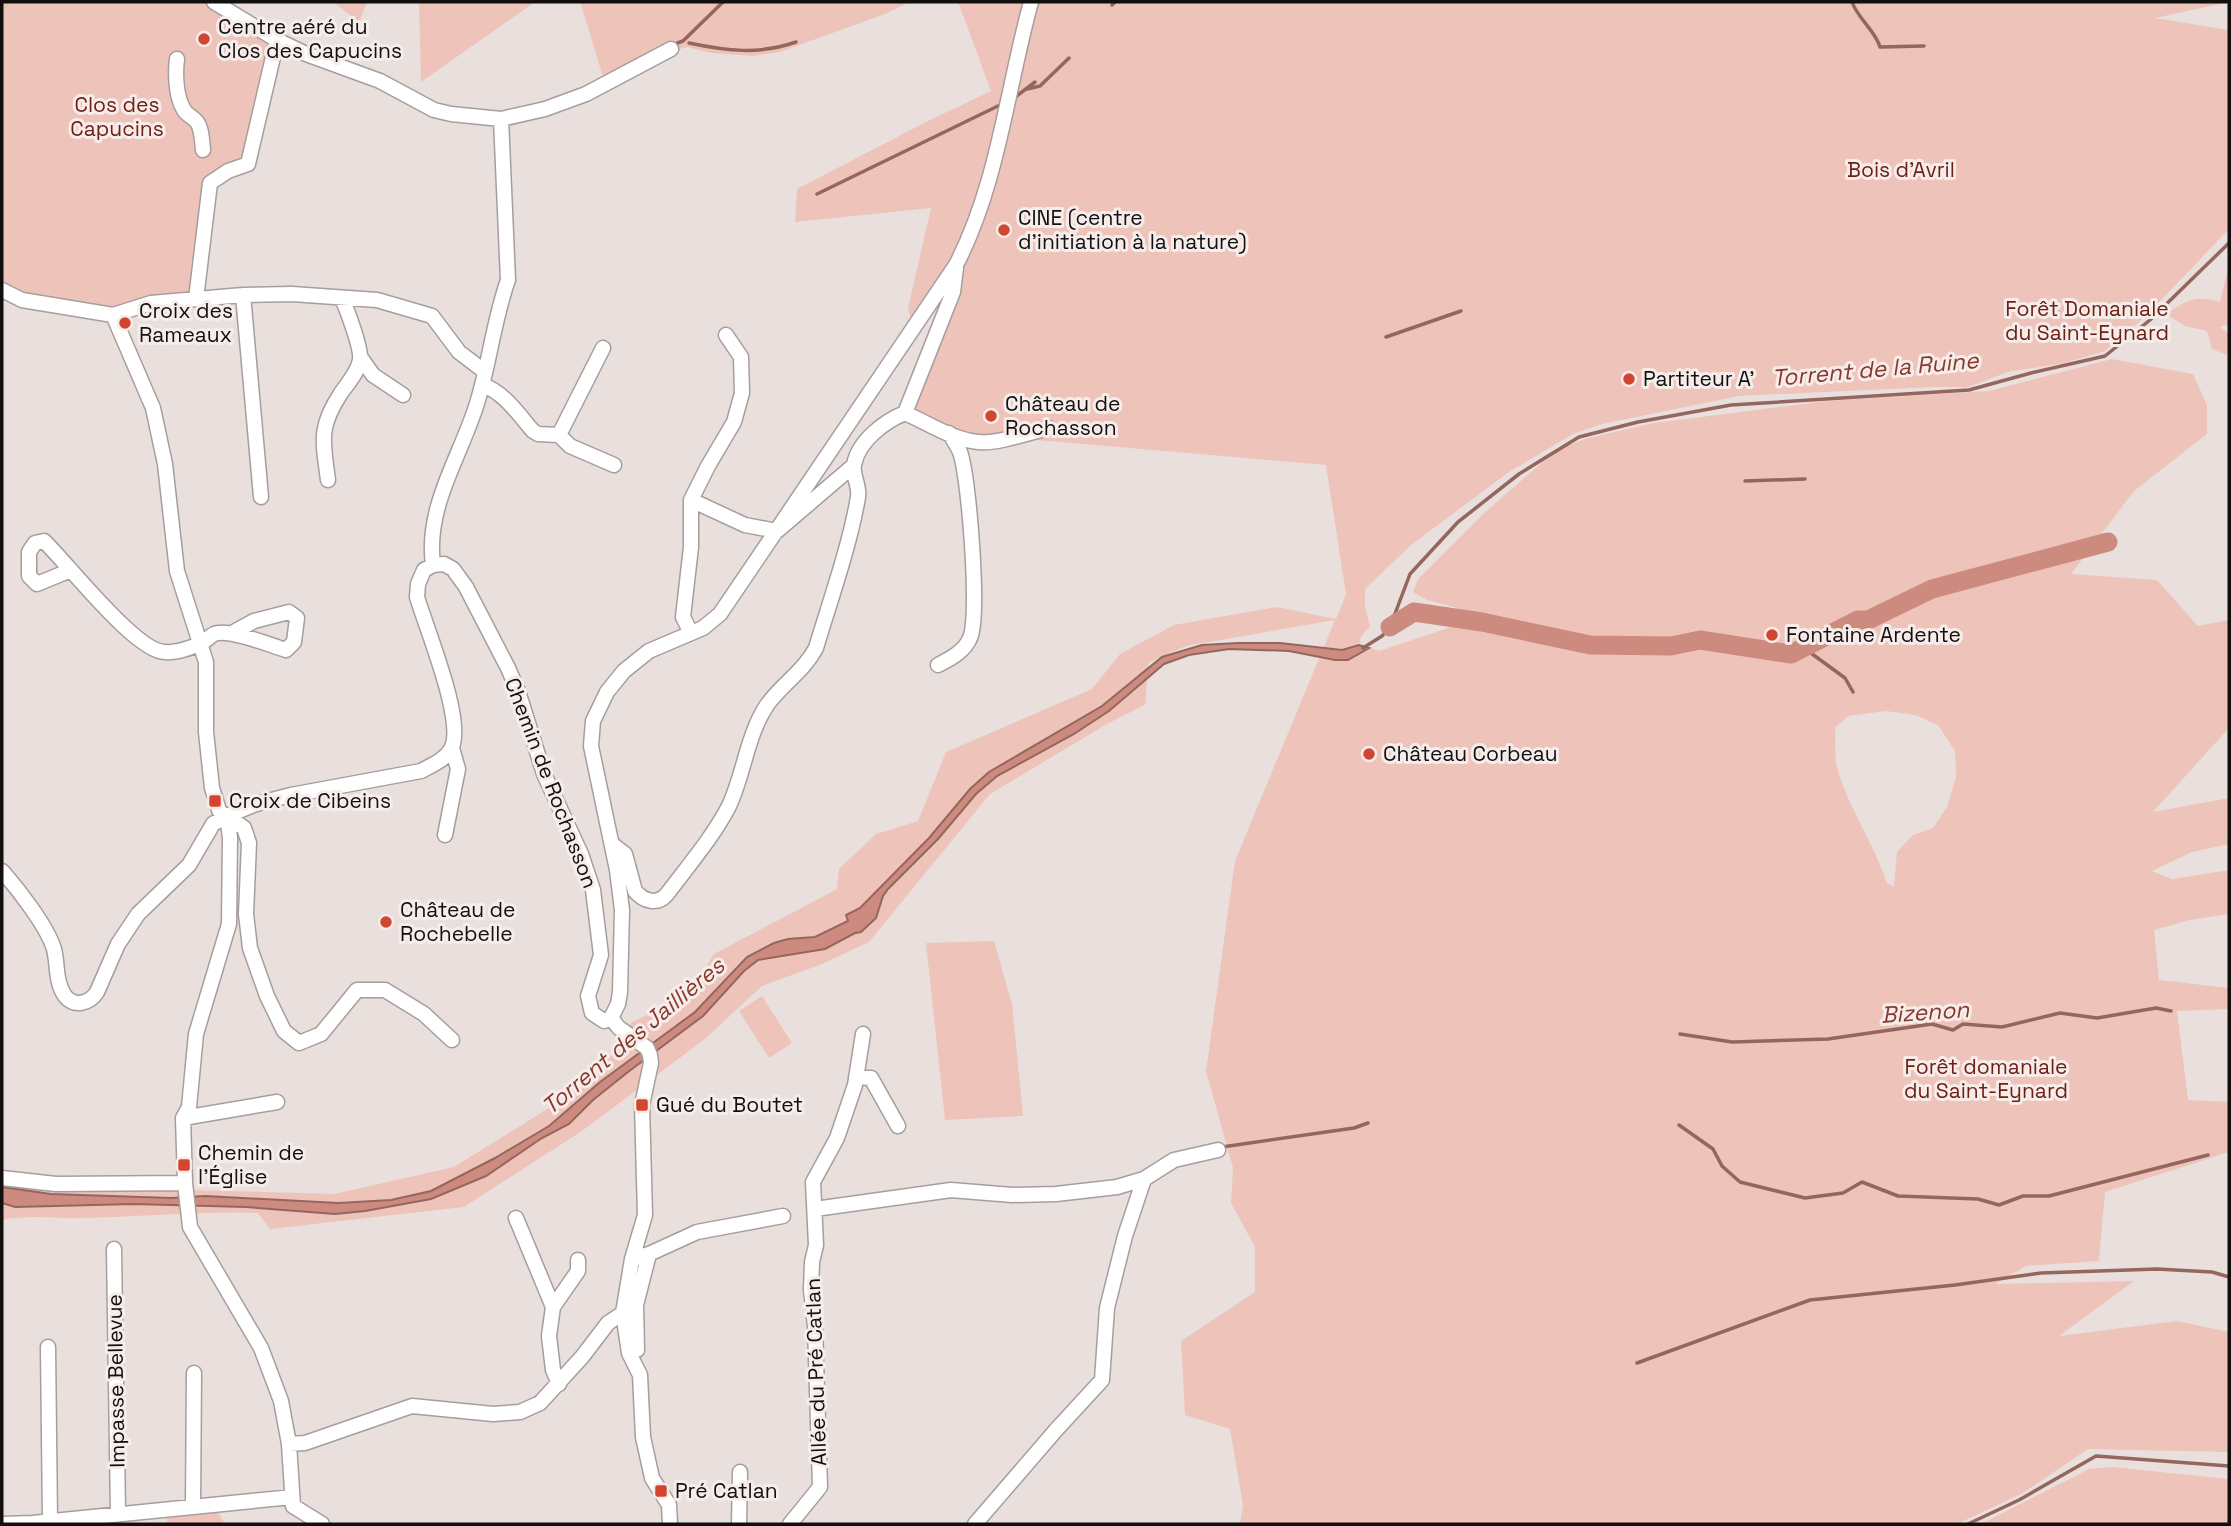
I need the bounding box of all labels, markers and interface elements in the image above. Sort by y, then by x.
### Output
place label: Centre aéré du Clos des Capucins [218,13,402,64]
marker: Centre aéré du Clos des Capucins [196,31,212,47]
park label: Clos des Capucins [70,91,164,142]
park label: Bois d'Avril [1847,156,1955,183]
place label: CINE (centre d'initiation à la nature) [1018,204,1247,255]
marker: CINE (centre d'initiation à la nature) [996,222,1012,238]
park label: Forêt Domaniale du Saint-Eynard [2005,295,2169,346]
place label: Croix des Rameaux [139,297,233,348]
marker: Croix des Rameaux [117,315,133,331]
water label: Torrent de la Ruine [1770,345,1981,393]
place label: Partiteur A' [1643,365,1754,392]
marker: Partiteur A' [1621,371,1637,387]
place label: Château de Rochasson [1005,390,1121,441]
marker: Château de Rochasson [983,408,999,424]
place label: Fontaine Ardente [1786,621,1961,648]
marker: Fontaine Ardente [1764,627,1780,643]
street label: Chemin de Rochasson [499,674,604,892]
place label: Château Corbeau [1383,740,1558,767]
marker: Château Corbeau [1361,746,1377,762]
place label: Croix de Cibeins [229,787,391,814]
marker: Croix de Cibeins [207,793,223,809]
place label: Château de Rochebelle [400,896,516,947]
marker: Château de Rochebelle [378,914,394,930]
water label: Torrent des Jaillières [536,950,731,1121]
water label: Bizenon [1880,994,1971,1030]
park label: Forêt domaniale du Saint-Eynard [1904,1053,2068,1104]
place label: Gué du Boutet [656,1091,803,1118]
marker: Gué du Boutet [634,1097,650,1113]
place label: Chemin de l'Église [198,1139,304,1190]
marker: Chemin de l'Église [176,1157,192,1173]
street label: Allée du Pré Catlan [799,1278,832,1467]
street label: Impasse Bellevue [100,1294,131,1468]
place label: Pré Catlan [675,1477,778,1504]
marker: Pré Catlan [653,1483,669,1499]

